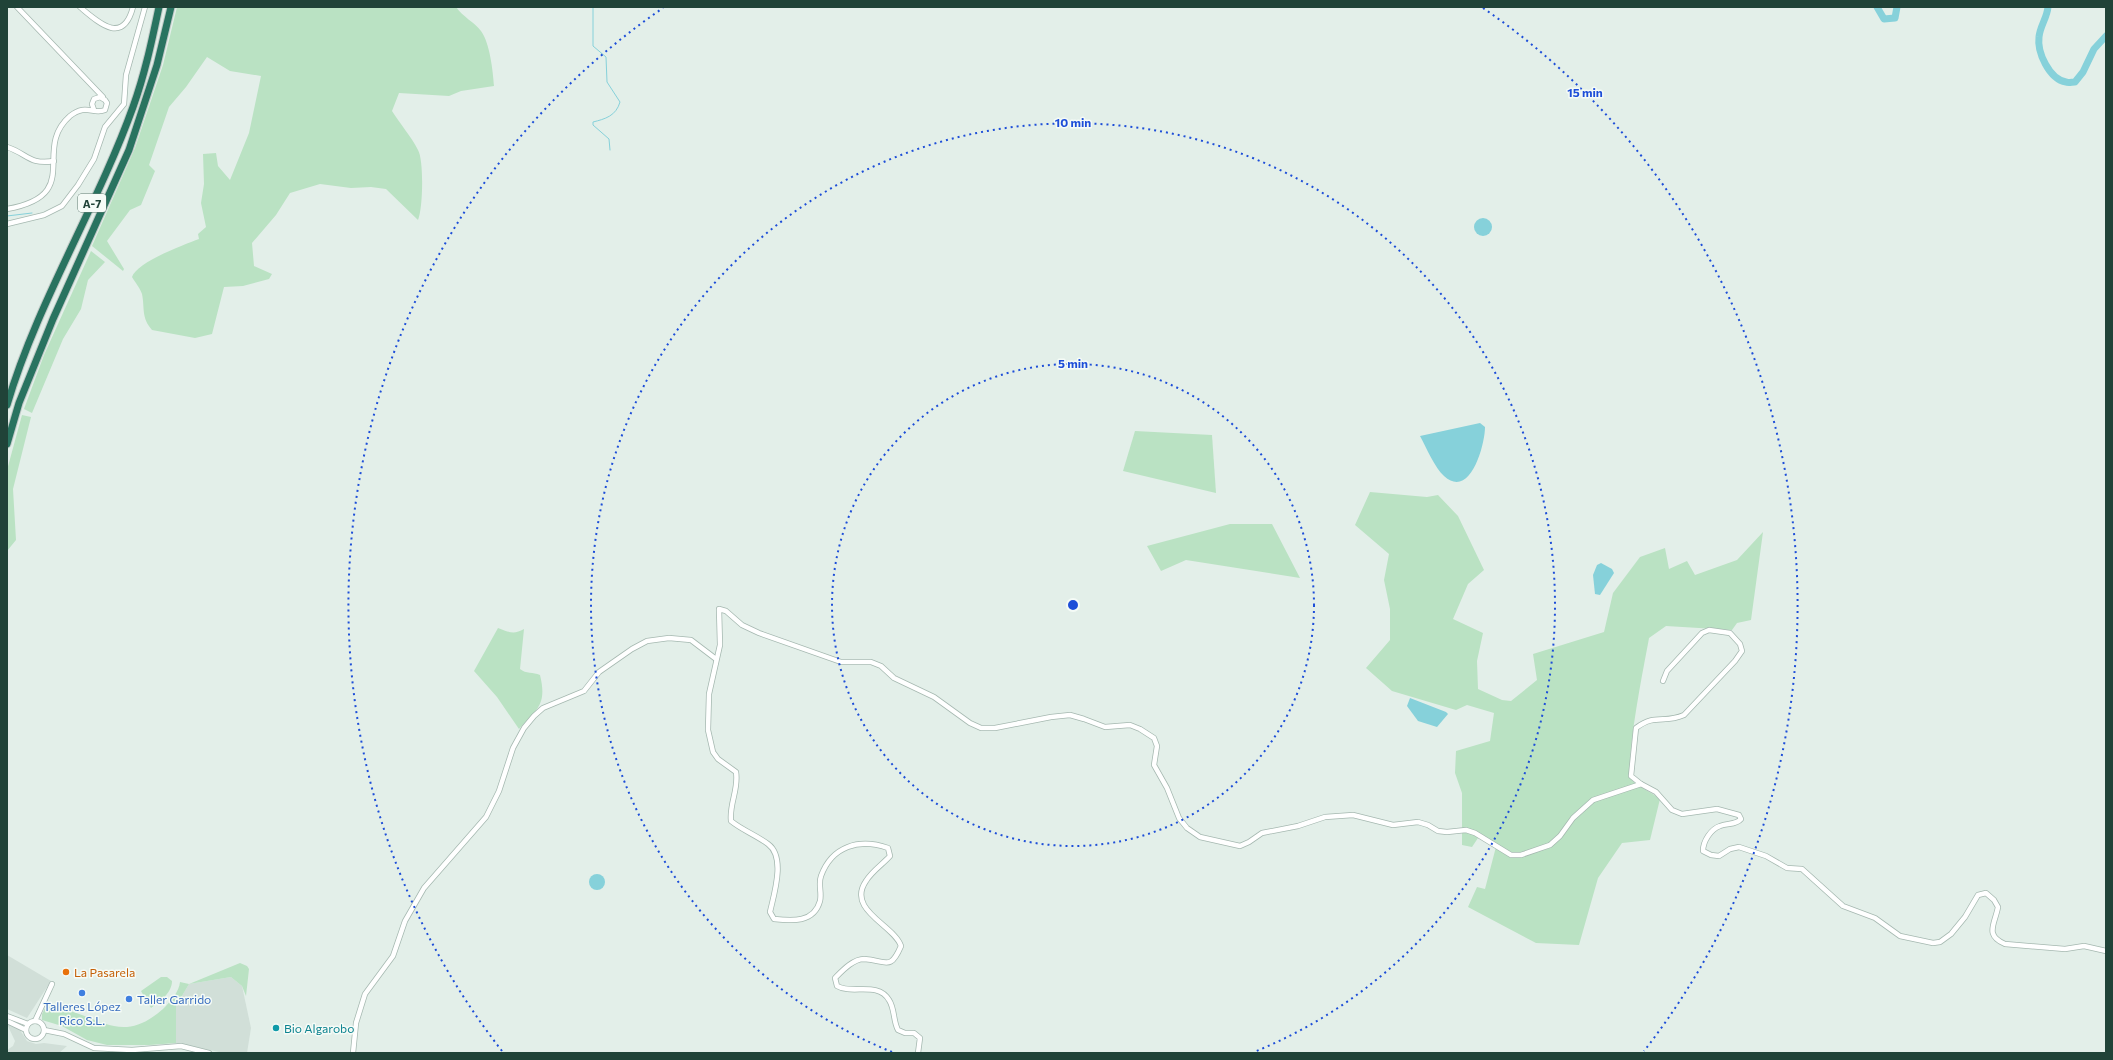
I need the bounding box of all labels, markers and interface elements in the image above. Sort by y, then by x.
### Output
text: 15 min [1567,85,1603,99]
text: 10 min [1055,115,1091,129]
road number: A-7 [78,194,106,212]
text: 5 min [1058,356,1088,370]
centre of rings [1066,598,1080,612]
place label: La Pasarela [74,965,135,979]
marker: La Pasarela [61,967,71,977]
marker: Talleres López Rico S.L. [77,988,87,998]
place label: Taller Garrido [137,992,211,1006]
marker: Taller Garrido [124,994,134,1004]
place label: Talleres López Rico S.L. [43,999,121,1027]
place label: Bio Algarobo [284,1021,354,1035]
marker: Bio Algarobo [271,1023,281,1033]

